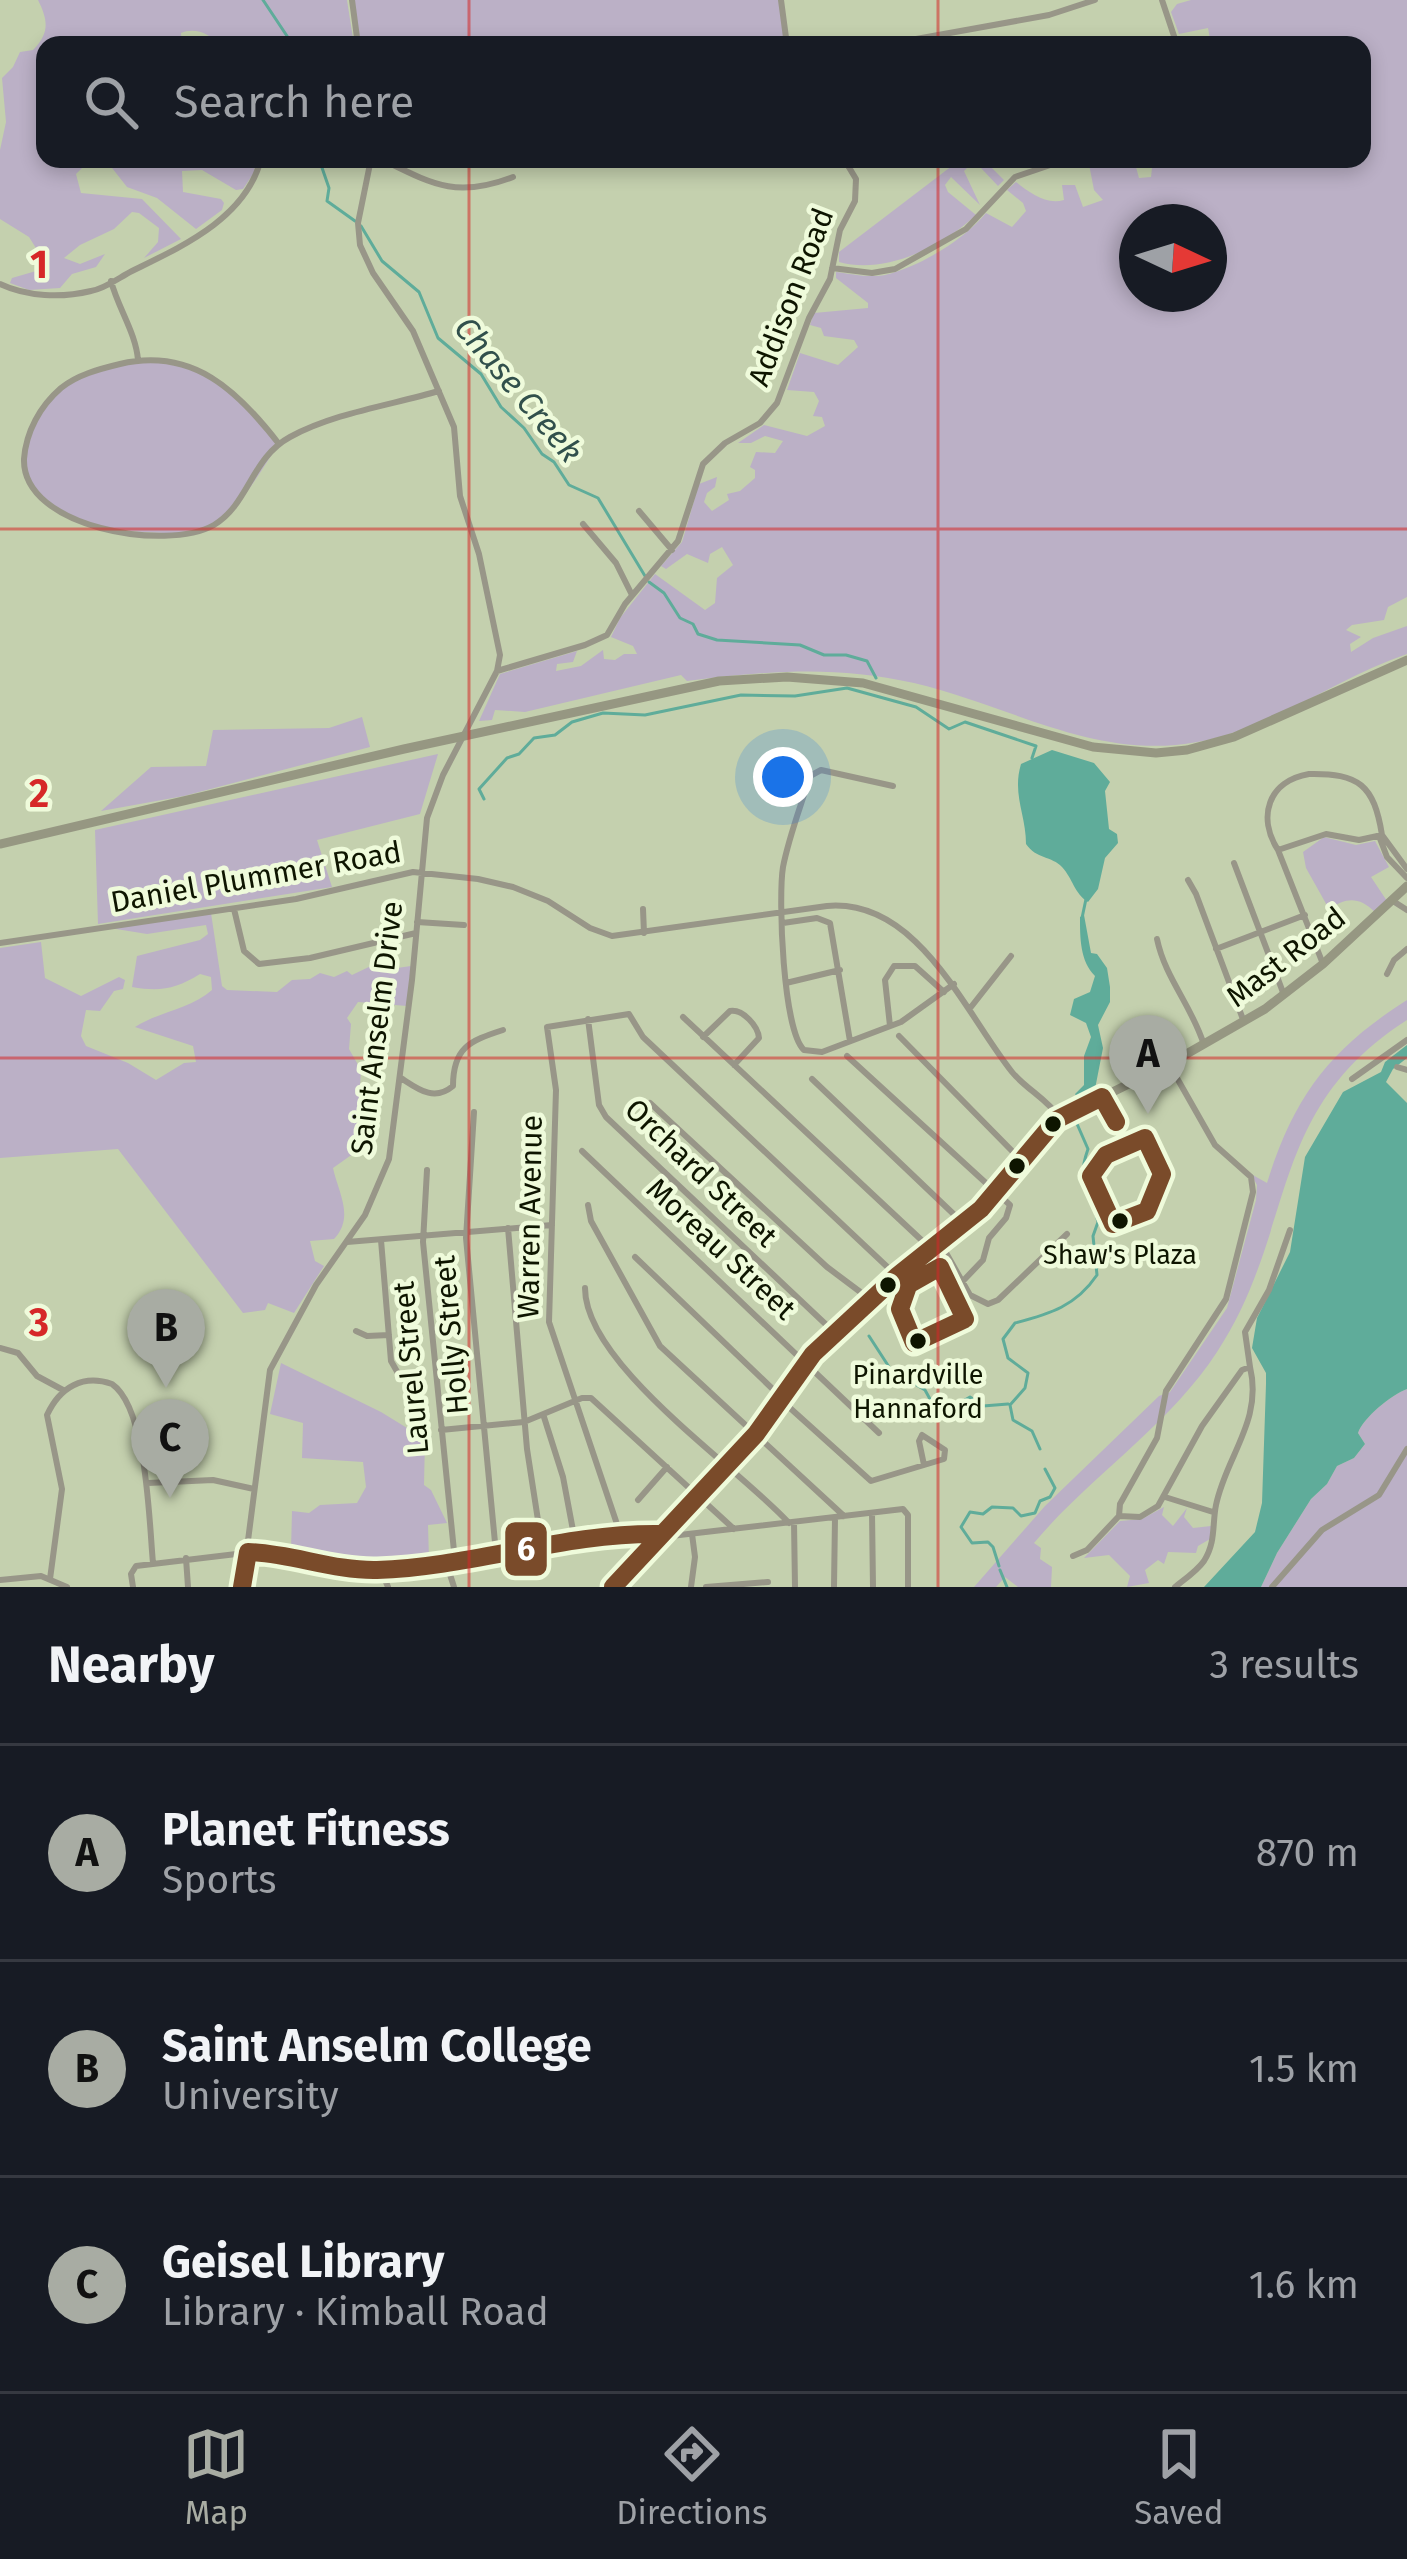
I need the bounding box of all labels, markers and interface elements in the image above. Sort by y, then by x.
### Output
search box [36,36,1371,168]
icon: search [78,69,144,135]
text: Search here [174,75,414,129]
street label: Addison Road [741,203,841,391]
north arrow [1119,204,1227,312]
text: 1 [30,242,48,288]
water label: Chase Creek [446,309,591,471]
your location [753,747,813,807]
text: 2 [29,771,49,817]
street label: Daniel Plummer Road [108,834,404,920]
street label: Saint Anselm Drive [344,899,410,1157]
street label: Mast Road [1219,899,1353,1015]
pin: A [1109,1015,1187,1114]
street label: Orchard Street [617,1091,785,1255]
unlabelled marker [1042,1113,1064,1135]
street label: Warren Avenue [510,1115,550,1319]
unlabelled marker [1006,1155,1028,1177]
street label: Moreau Street [639,1171,803,1327]
marker: Shaw's Plaza [1109,1210,1131,1232]
place label: Shaw's Plaza [1043,1239,1197,1271]
street label: Holly Street [426,1254,476,1416]
unlabelled marker [877,1274,899,1296]
street label: Laurel Street [385,1280,436,1456]
pin: B [127,1289,205,1388]
text: 3 [28,1300,49,1346]
marker: Pinardville Hannaford [907,1330,929,1352]
place label: Pinardville Hannaford [853,1359,983,1425]
pin: C [131,1399,209,1498]
line badge: 6 [503,1520,549,1578]
text: 6 [517,1529,535,1569]
text: Nearby [48,1634,214,1696]
text: 3 results [1209,1642,1359,1688]
text: Planet Fitness [162,1803,450,1857]
text: A [75,1830,99,1876]
text: 870 m [1256,1830,1359,1876]
text: Sports [162,1857,277,1903]
text: Saint Anselm College [162,2019,591,2073]
text: B [75,2046,99,2092]
text: 1.5 km [1249,2046,1359,2092]
text: University [162,2073,339,2119]
text: Geisel Library [162,2235,444,2289]
text: C [76,2262,98,2308]
text: 1.6 km [1249,2262,1359,2308]
text: Library · Kimball Road [162,2289,549,2335]
tab: Map [183,2421,249,2533]
tab: Directions [616,2421,768,2533]
tab: Saved [1134,2421,1224,2533]

